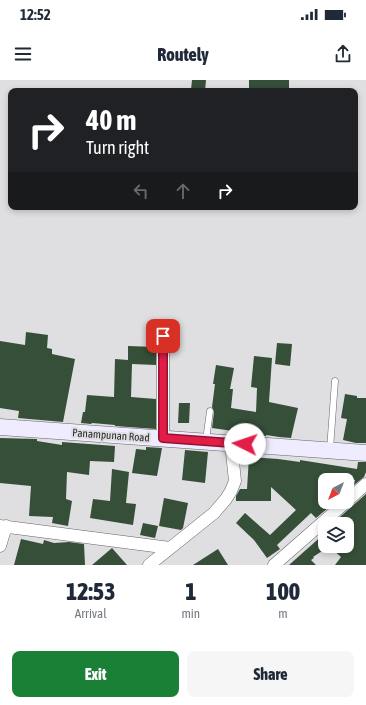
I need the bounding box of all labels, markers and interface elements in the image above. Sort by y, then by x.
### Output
text: 12:52 [20,6,51,23]
icon: menu [12,43,34,65]
icon: share [332,43,354,65]
text: Routely [157,44,209,65]
icon: right [20,104,72,156]
text: 40 m [86,104,136,136]
text: Turn right [86,137,149,158]
icon: left [130,180,152,202]
icon: ahead [172,180,194,202]
icon: right [214,180,236,202]
pin [146,319,180,353]
icon: arrive [152,325,174,347]
position arrow [224,423,266,465]
street label: Panampunan Road [72,426,150,444]
north arrow [318,473,354,509]
map controls [318,473,354,553]
button: layers [318,517,354,553]
text: 12:53 [66,578,115,605]
text: 1 [185,578,196,605]
text: 100 [266,578,300,605]
text: Arrival [75,606,107,621]
text: min [181,606,200,621]
text: m [278,606,288,621]
button: Exit [12,651,179,697]
button: Share [187,651,354,697]

